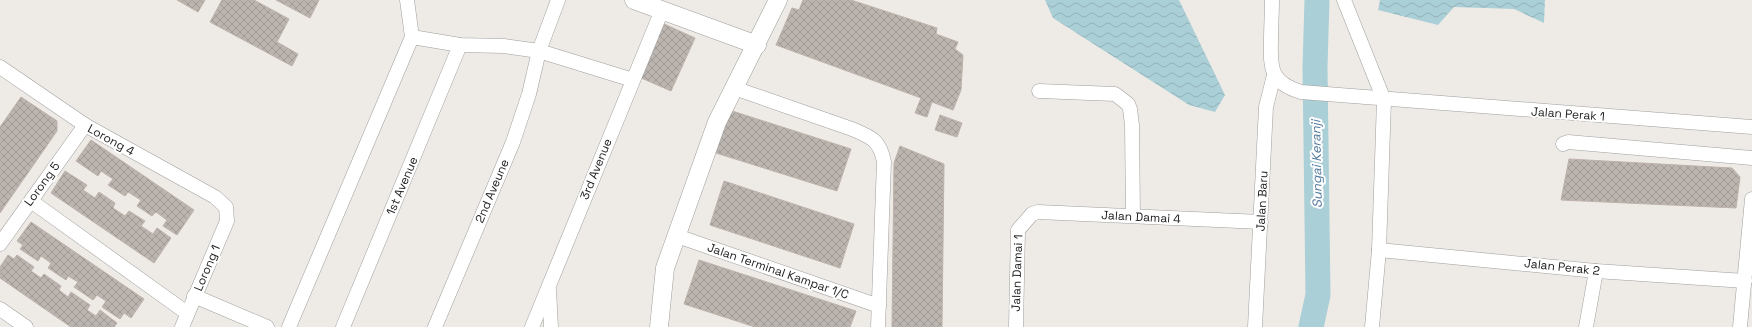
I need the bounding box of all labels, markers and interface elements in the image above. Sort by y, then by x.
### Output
street label: Jalan Perak 1 [1531,103,1605,125]
water label: Sungai Keranji [1307,118,1326,208]
street label: Lorong 4 [85,121,138,160]
street label: 3rd Avenue [576,136,616,202]
street label: 1st Avenue [383,154,421,218]
street label: 2nd Aveune [471,157,513,225]
street label: Lorong 5 [21,159,63,209]
street label: Jalan Baru [1252,170,1272,232]
street label: Jalan Damai 4 [1101,207,1182,227]
street label: Jalan Damai 1 [1008,234,1026,312]
street label: Jalan Terminal Kampar 1/C [705,239,851,303]
street label: Lorong 1 [190,242,224,294]
street label: Jalan Perak 2 [1523,255,1601,279]

